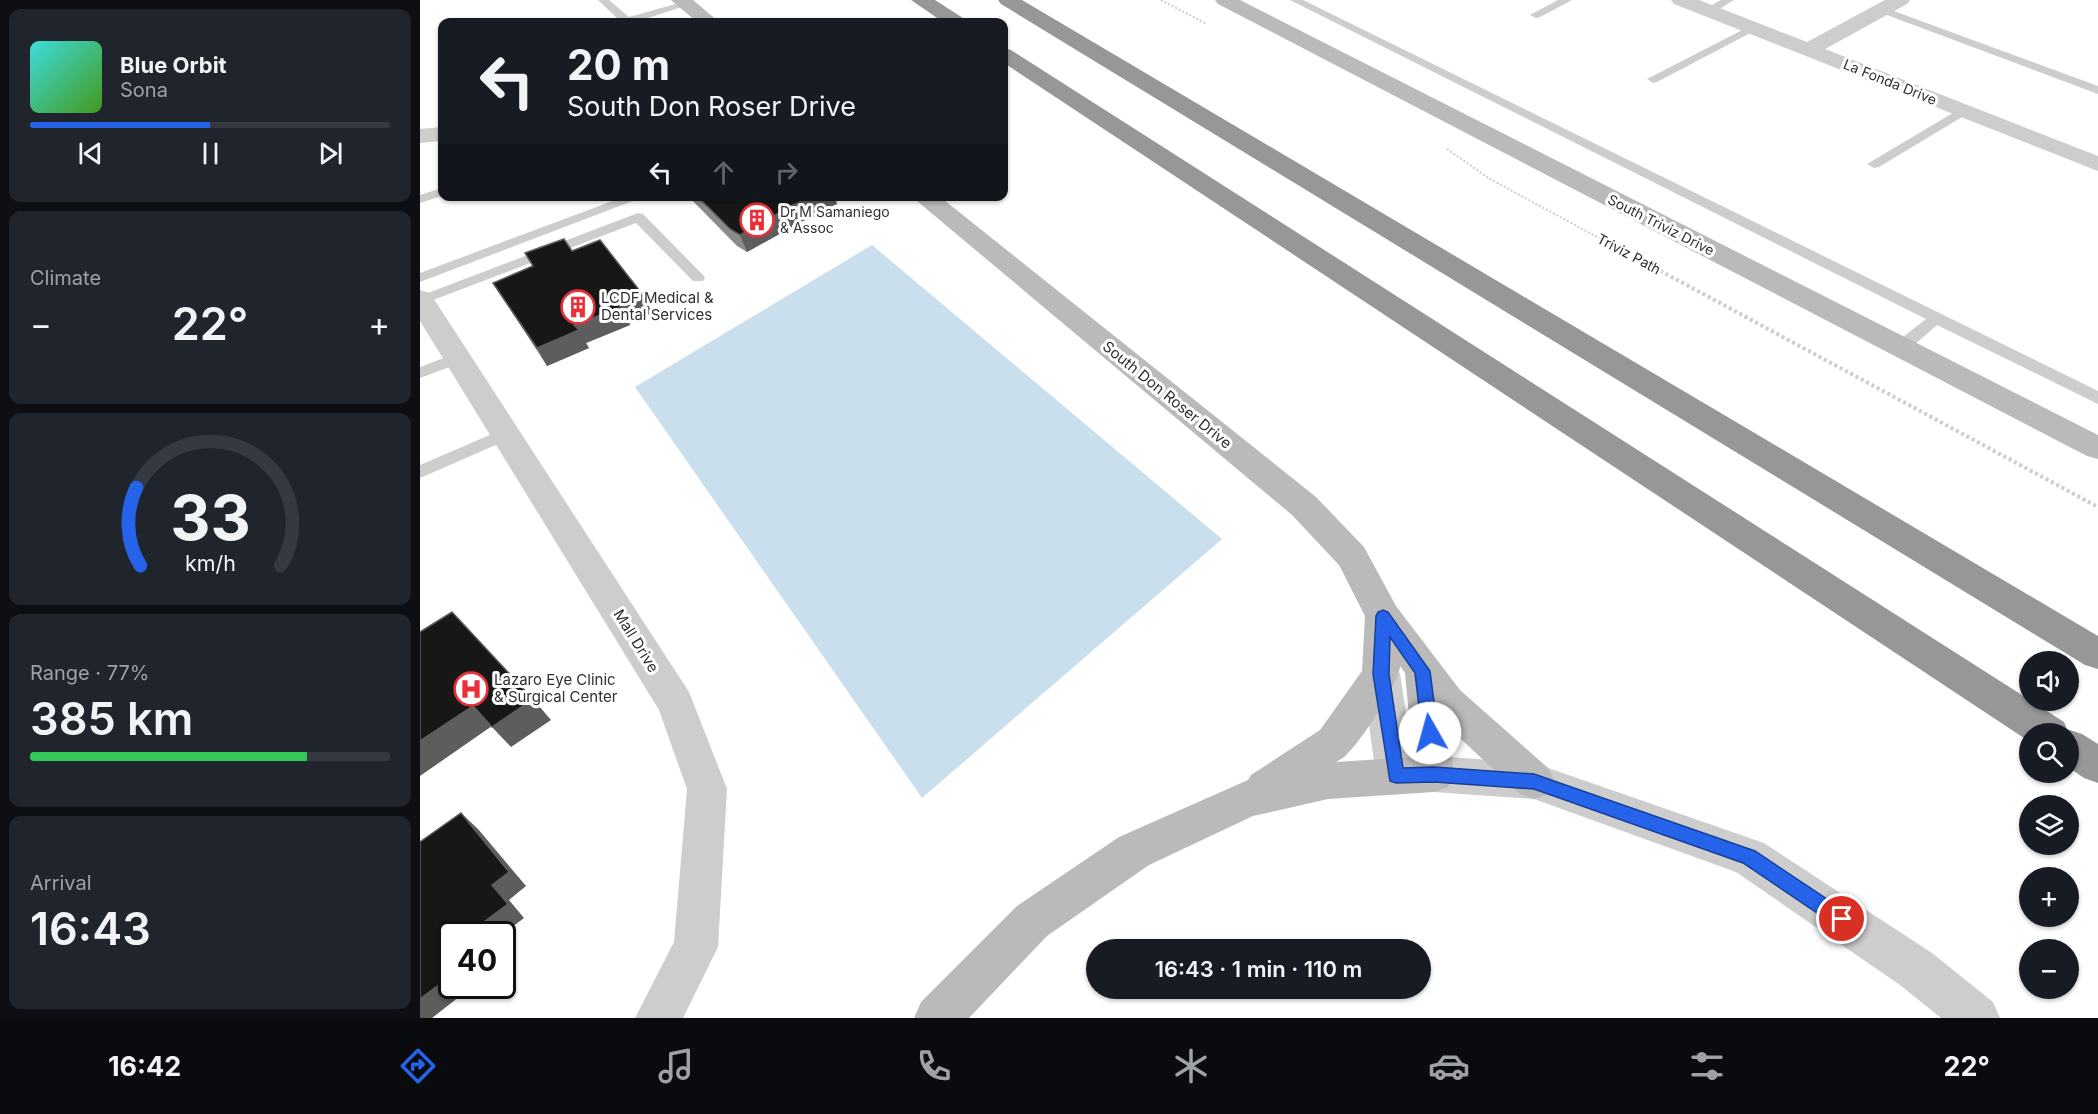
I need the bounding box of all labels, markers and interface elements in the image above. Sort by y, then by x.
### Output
text: 20 m [567,39,670,90]
icon: left [468,42,546,120]
text: Blue Orbit [120,52,227,78]
street label: La Fonda Drive [1841,55,1939,108]
text: Sona [120,78,168,102]
text: South Don Roser Drive [567,90,856,123]
icon: previous [74,137,107,170]
icon: pause [194,137,227,170]
icon: next [314,137,347,170]
icon: left [644,156,677,189]
icon: ahead [707,156,740,189]
icon: right [770,156,803,189]
street label: South Triviz Drive [1605,190,1717,259]
building icon: Dr M Samaniego & Assoc [739,202,775,238]
place label: Dr M Samaniego & Assoc [780,203,890,236]
street label: Triviz Path [1594,230,1664,277]
text: Climate [30,266,101,290]
place label: LCDF Medical & Dental Services [601,288,714,324]
building icon: LCDF Medical & Dental Services [560,289,596,325]
text: 22° [172,296,248,351]
text: − [30,304,52,344]
text: + [368,304,390,344]
street label: South Don Roser Drive [1099,337,1236,453]
text: 33 [170,480,250,555]
text: km/h [185,550,235,576]
street label: Mall Drive [610,606,663,676]
map controls [2019,651,2079,999]
button: sound [2019,651,2079,711]
text: Range · 77% [30,661,149,685]
place label: Lazaro Eye Clinic & Surgical Center [494,670,618,706]
hospital icon: Lazaro Eye Clinic & Surgical Center [453,671,489,707]
text: 385 km [30,691,193,746]
position arrow [1398,701,1462,765]
button: search [2019,723,2079,783]
button: layers [2019,795,2079,855]
button: + [2019,867,2079,927]
text: Arrival [30,871,92,895]
pin [1816,893,1867,944]
text: 16:43 [30,901,151,956]
icon: arrive [1825,902,1858,935]
speed limit sign: 40 [438,921,516,999]
button: − [2019,939,2079,999]
text: 16:43 · 1 min · 110 m [1155,956,1362,982]
icon: directions [397,1045,439,1087]
icon: music [655,1045,697,1087]
icon: phone [913,1045,955,1087]
icon: climate [1170,1045,1212,1087]
icon: car [1428,1045,1470,1087]
icon: filters [1686,1045,1728,1087]
text: 16:42 [108,1050,181,1083]
text: 22° [1944,1050,1990,1083]

